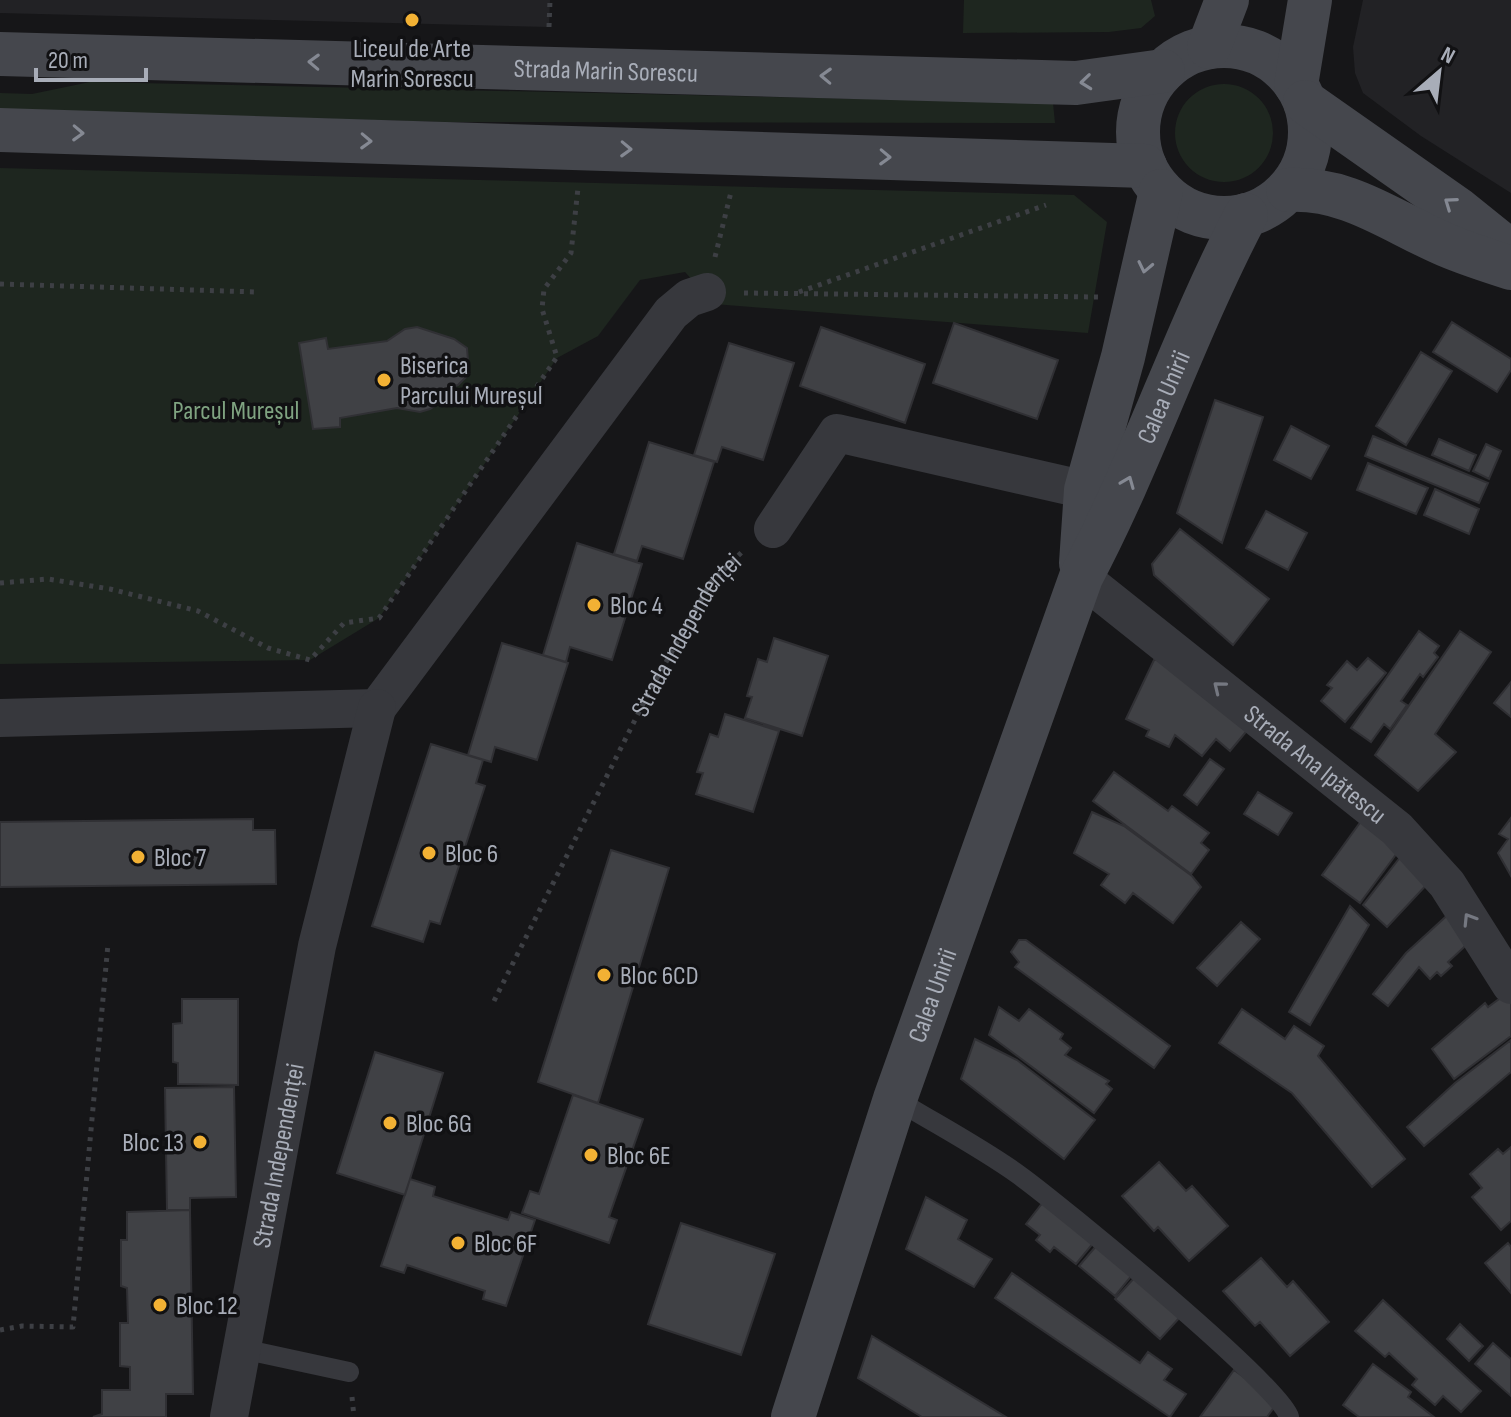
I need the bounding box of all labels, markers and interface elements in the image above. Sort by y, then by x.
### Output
marker: Liceul de Arte Marin Sorescu [403,11,421,29]
scale bar [36,32,146,82]
north arrow [1399,32,1479,112]
place label: Liceul de Arte Marin Sorescu [350,34,474,95]
text: N [1436,41,1459,70]
text: 20 m [48,46,88,75]
one-way arrow [307,54,320,71]
street label: Strada Marin Sorescu [513,54,698,90]
one-way arrow [819,68,832,85]
one-way arrow [1079,73,1092,90]
one-way arrow [72,124,85,141]
one-way arrow [360,133,373,150]
one-way arrow [620,140,633,158]
one-way arrow [879,149,892,166]
one-way arrow [1444,198,1458,213]
one-way arrow [1137,260,1154,274]
street label: Calea Unirii [1131,347,1198,449]
place label: Biserica Parcului Mureșul [400,351,542,412]
marker: Biserica Parcului Mureșul [375,371,393,389]
park label: Parcul Mureșul [173,396,299,427]
one-way arrow [1118,476,1134,490]
street label: Strada Independenței [625,547,748,722]
place label: Bloc 4 [610,591,663,622]
marker: Bloc 4 [585,596,603,614]
one-way arrow [1214,682,1228,697]
street label: Strada Ana Ipătescu [1237,699,1392,831]
place label: Bloc 6 [445,839,498,870]
place label: Bloc 7 [154,843,207,874]
marker: Bloc 6 [420,844,438,862]
marker: Bloc 7 [129,848,147,866]
one-way arrow [1464,914,1479,928]
street label: Calea Unirii [902,945,964,1047]
place label: Bloc 6CD [620,961,699,992]
marker: Bloc 6CD [595,966,613,984]
street label: Strada Independenței [247,1061,312,1250]
place label: Bloc 6G [406,1109,472,1140]
marker: Bloc 6G [381,1114,399,1132]
place label: Bloc 13 [122,1128,184,1159]
marker: Bloc 13 [191,1133,209,1151]
place label: Bloc 6E [607,1141,671,1172]
marker: Bloc 6E [582,1146,600,1164]
place label: Bloc 6F [474,1229,537,1260]
marker: Bloc 6F [449,1234,467,1252]
place label: Bloc 12 [176,1291,238,1322]
marker: Bloc 12 [151,1296,169,1314]

